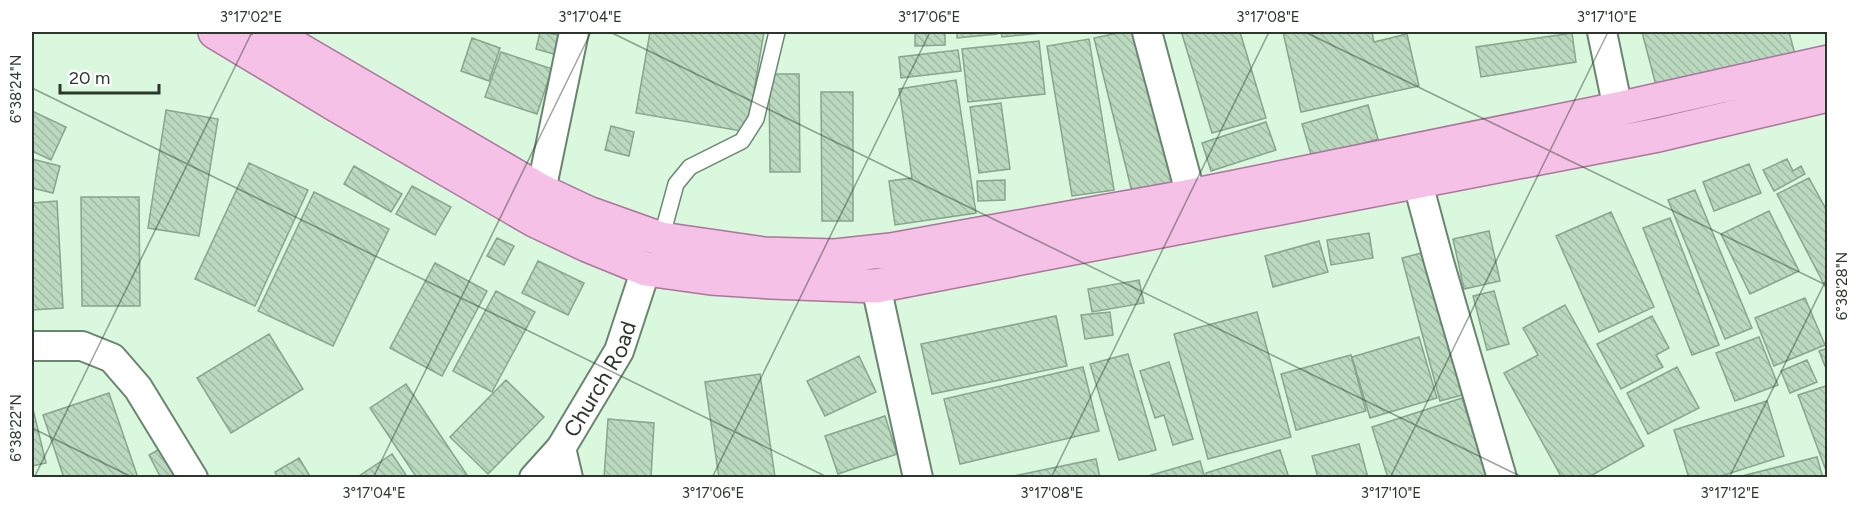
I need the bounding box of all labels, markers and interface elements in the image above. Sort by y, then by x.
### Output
text: 3°17'02"E [220,8,282,26]
text: 3°17'04"E [558,8,622,26]
text: 3°17'06"E [898,8,960,26]
text: 3°17'08"E [1236,8,1300,26]
text: 3°17'10"E [1577,8,1637,26]
text: 6°38'24"N [7,55,25,123]
scale bar [60,57,159,95]
text: 20 m [69,67,110,89]
text: 6°38'28"N [1833,252,1851,320]
street label: Church Road [558,318,642,442]
text: 6°38'22"N [7,394,25,462]
text: 3°17'04"E [342,484,406,502]
text: 3°17'06"E [682,484,744,502]
text: 3°17'08"E [1020,484,1084,502]
text: 3°17'10"E [1361,484,1421,502]
text: 3°17'12"E [1700,484,1760,502]

